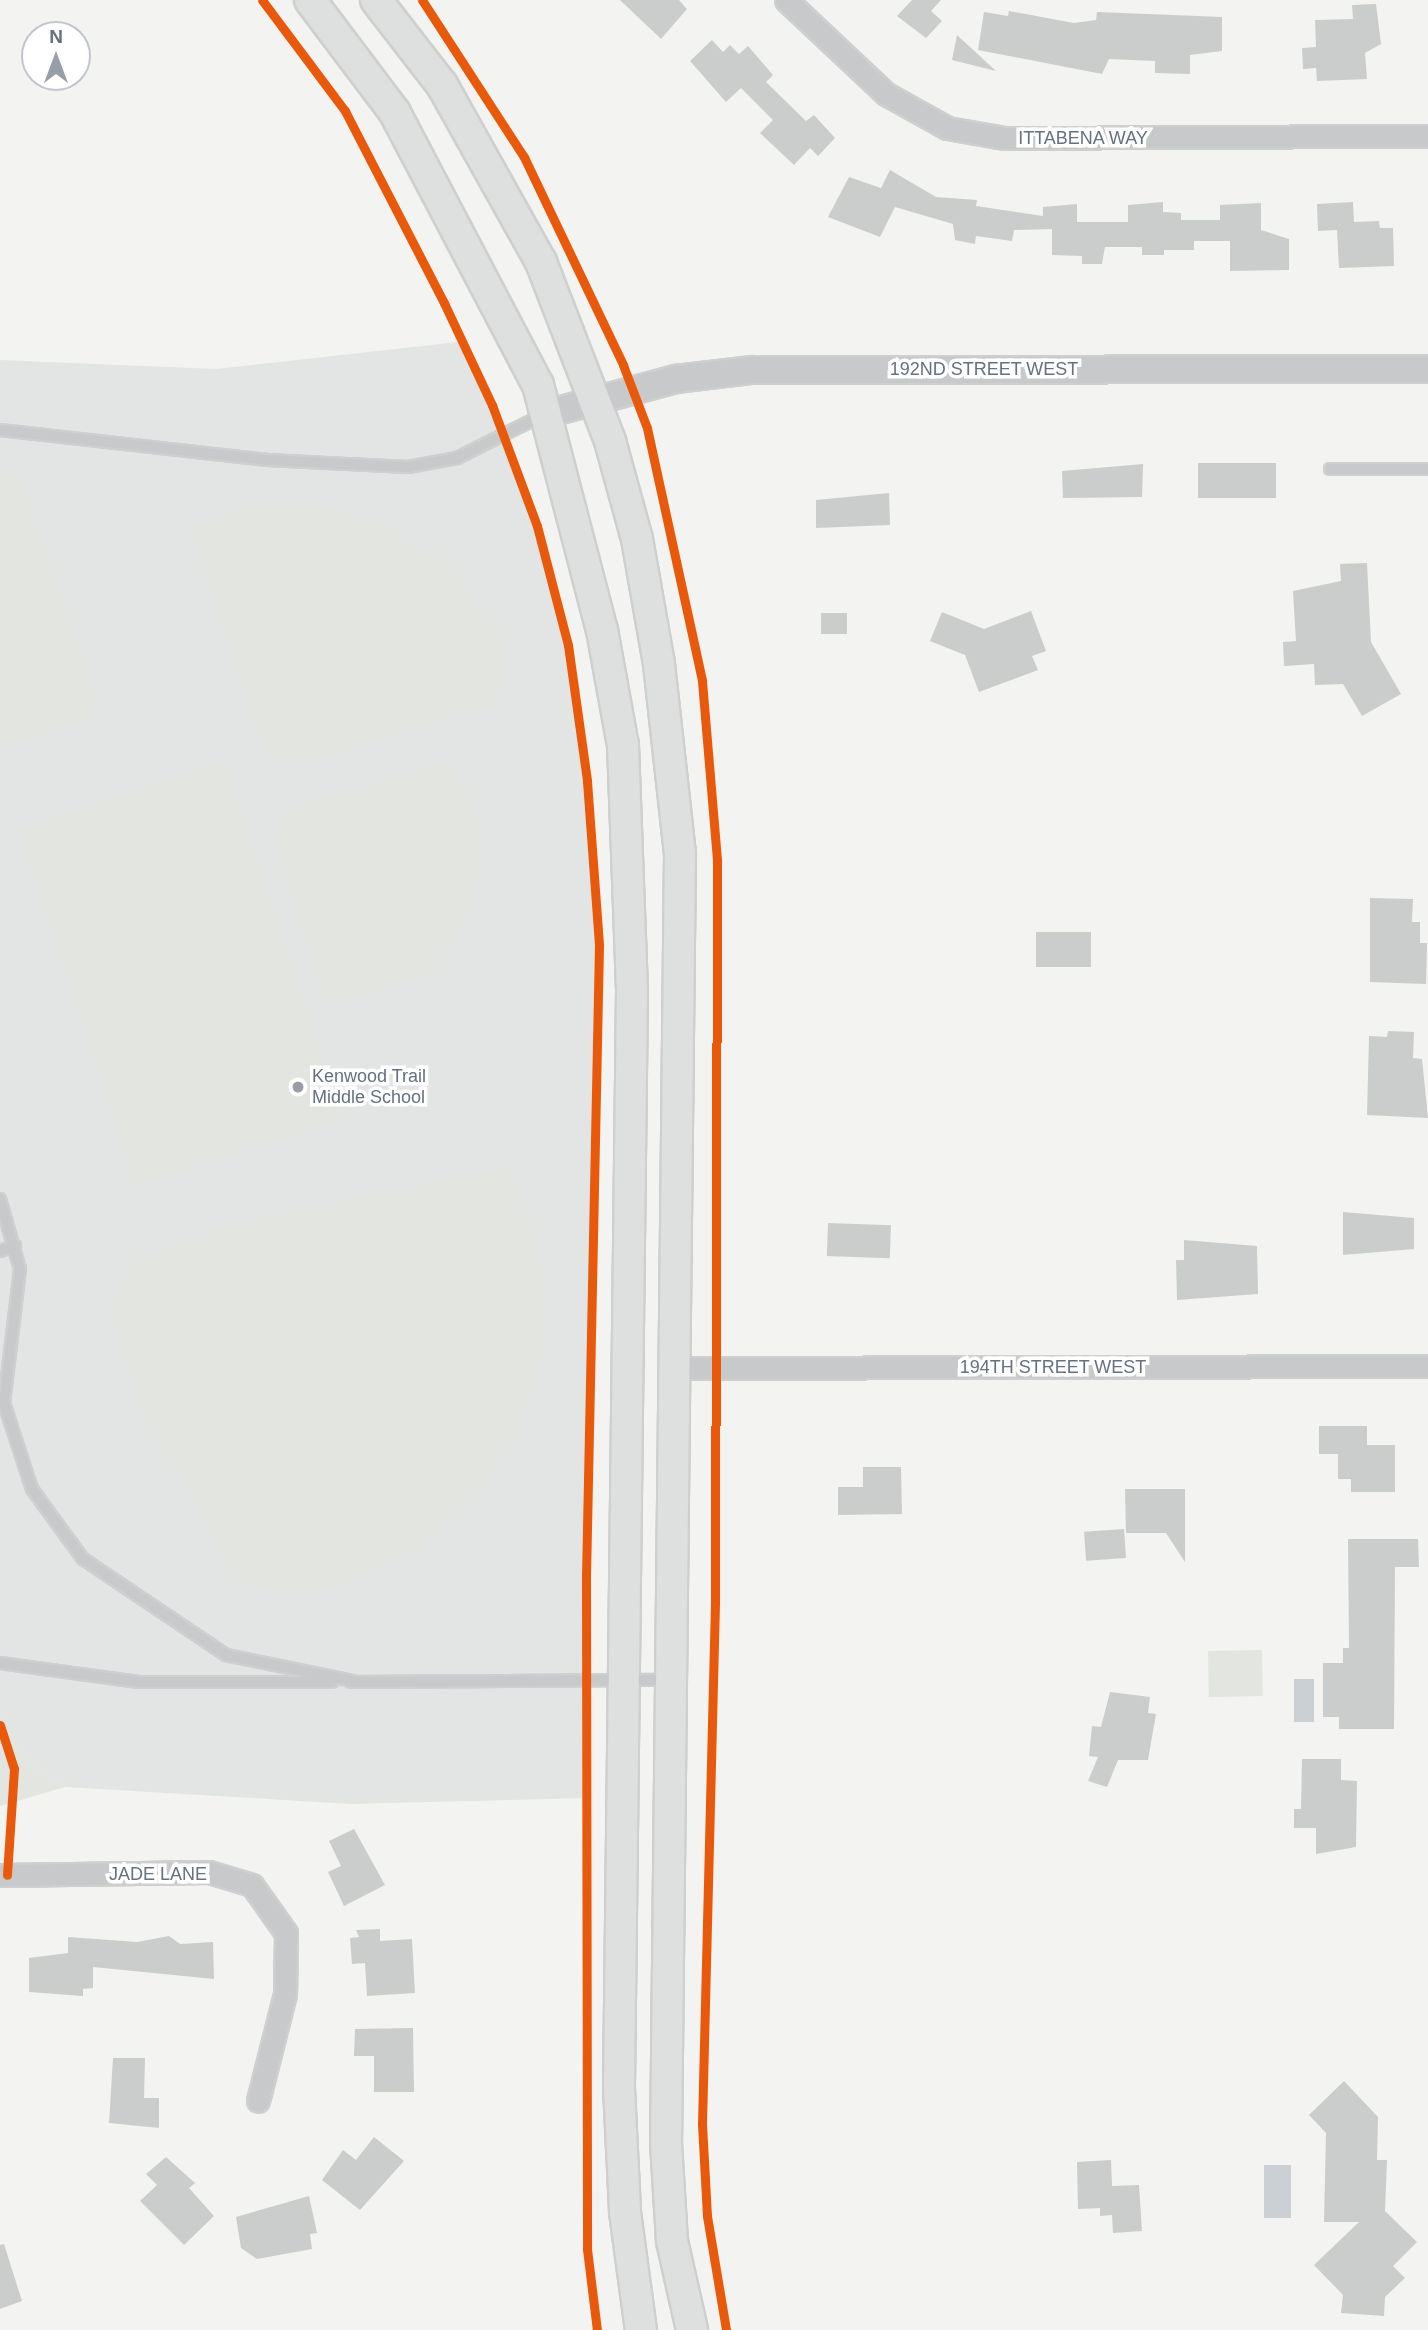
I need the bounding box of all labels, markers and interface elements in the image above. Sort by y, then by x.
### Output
north arrow [21,21,91,91]
text: N [49,26,63,47]
street label: ITTABENA WAY [1018,127,1148,149]
street label: 192ND STREET WEST [889,358,1079,380]
place label: Kenwood Trail Middle School [312,1066,426,1108]
marker: Kenwood Trail Middle School [290,1079,306,1095]
street label: 194TH STREET WEST [959,1356,1147,1378]
street label: JADE LANE [109,1863,207,1885]

